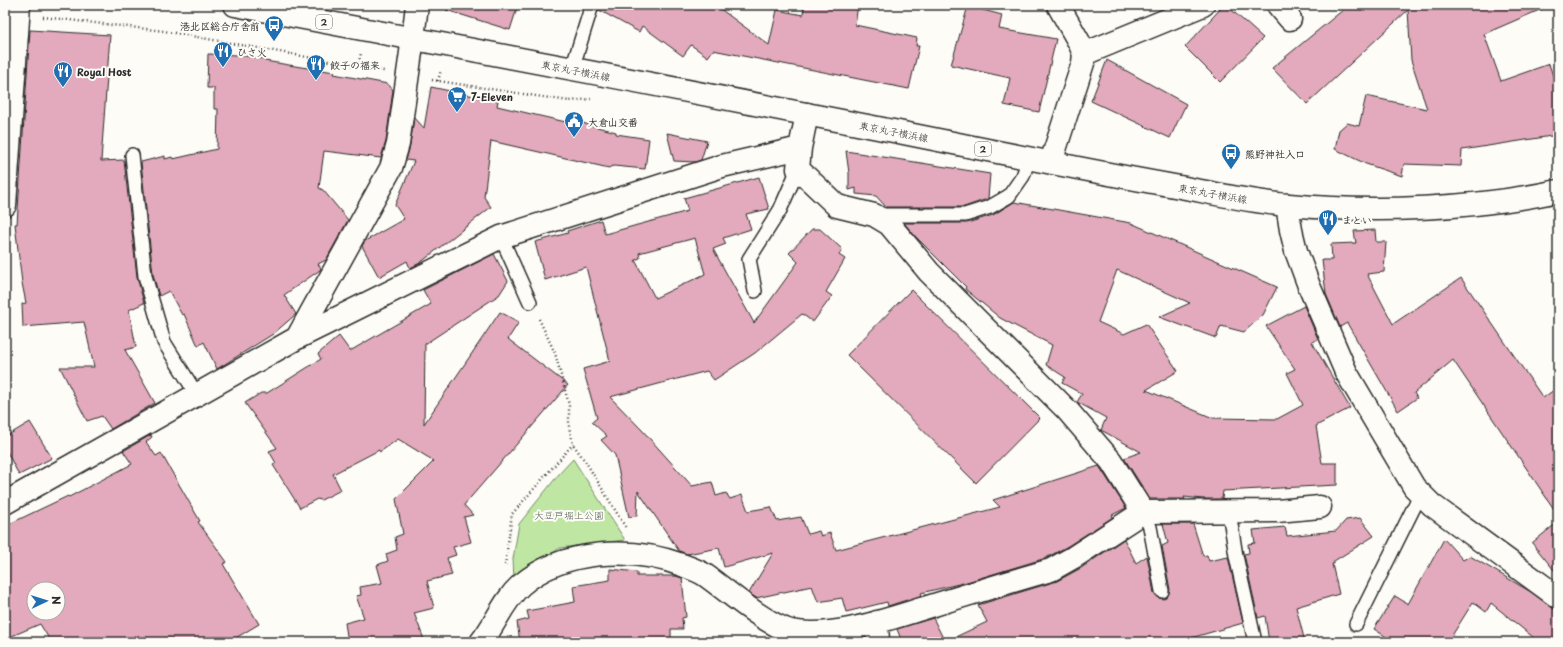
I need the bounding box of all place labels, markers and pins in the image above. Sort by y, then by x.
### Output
bus stop icon: 港北区総合庁舎前 [263,14,285,42]
place label: 港北区総合庁舎前 [180,18,260,33]
restaurant icon: ひさ火 [212,40,234,68]
place label: ひさ火 [237,44,267,59]
restaurant icon: 餃子の福来 [305,53,327,81]
place label: 餃子の福来 [330,57,380,72]
restaurant icon: Royal Host [52,60,74,88]
place label: Royal Host [77,64,132,80]
supermarket icon: 7-Eleven [446,85,468,113]
place label: 7-Eleven [471,89,513,104]
public building icon: 大倉山交番 [563,110,585,138]
place label: 大倉山交番 [588,114,638,129]
bus stop icon: 熊野神社入口 [1220,142,1242,170]
place label: 熊野神社入口 [1245,146,1305,161]
restaurant icon: まとい [1317,208,1339,236]
place label: まとい [1342,212,1372,227]

